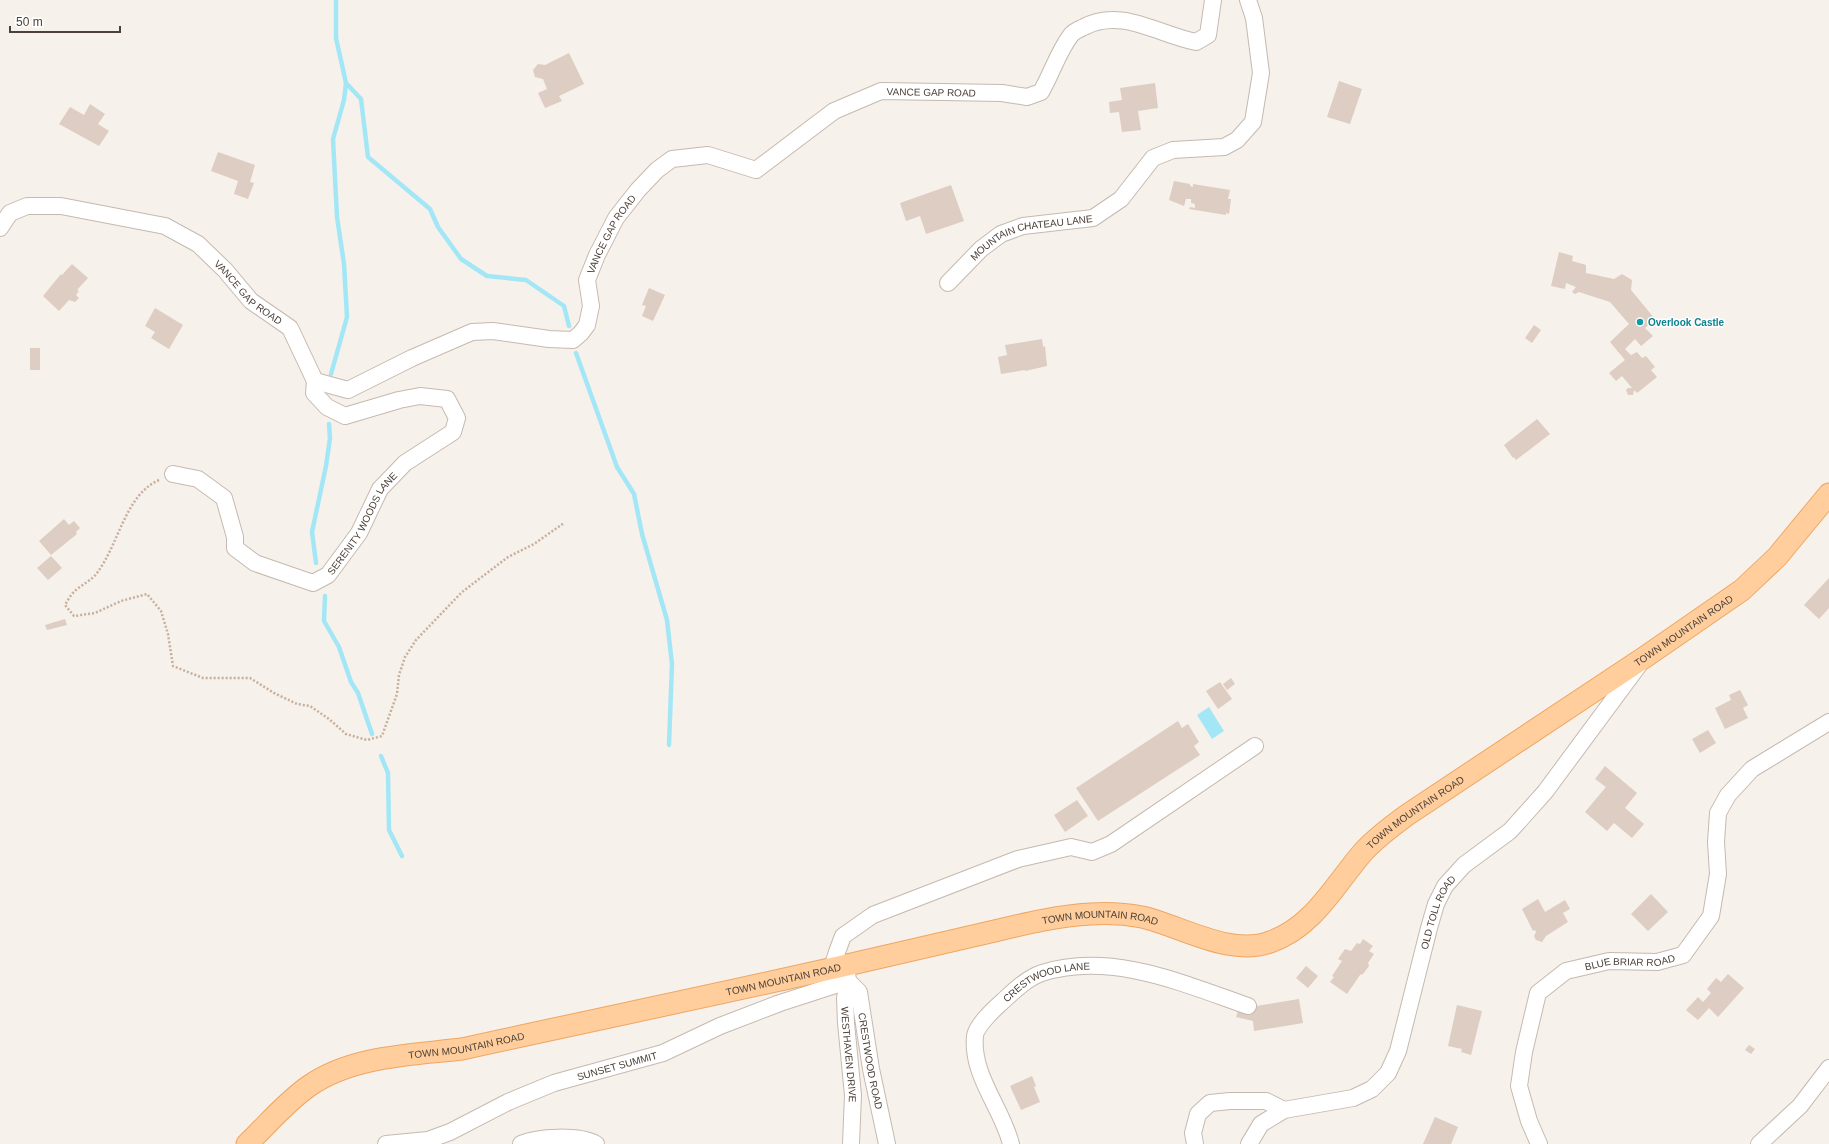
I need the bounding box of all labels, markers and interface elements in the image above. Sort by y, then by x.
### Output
scale bar [10,8,120,34]
text: 50 m [16,15,43,29]
street label: VANCE GAP ROAD [887,86,976,98]
street label: VANCE GAP ROAD [585,193,638,275]
street label: MOUNTAIN CHATEAU LANE [968,213,1093,262]
street label: VANCE GAP ROAD [213,258,284,326]
marker: Overlook Castle [1635,317,1645,327]
place label: Overlook Castle [1648,317,1725,328]
street label: SERENITY WOODS LANE [325,469,399,577]
street label: TOWN MOUNTAIN ROAD [1632,593,1735,668]
street label: TOWN MOUNTAIN ROAD [1364,773,1466,851]
street label: OLD TOLL ROAD [1418,873,1458,950]
street label: TOWN MOUNTAIN ROAD [1041,908,1160,927]
street label: BLUE BRIAR ROAD [1584,952,1676,972]
street label: CRESTWOOD LANE [1001,960,1090,1004]
street label: TOWN MOUNTAIN ROAD [725,961,842,997]
street label: WESTHAVEN DRIVE [840,1006,859,1103]
street label: CRESTWOOD ROAD [857,1012,885,1110]
street label: TOWN MOUNTAIN ROAD [408,1030,525,1060]
street label: SUNSET SUMMIT [576,1049,658,1082]

